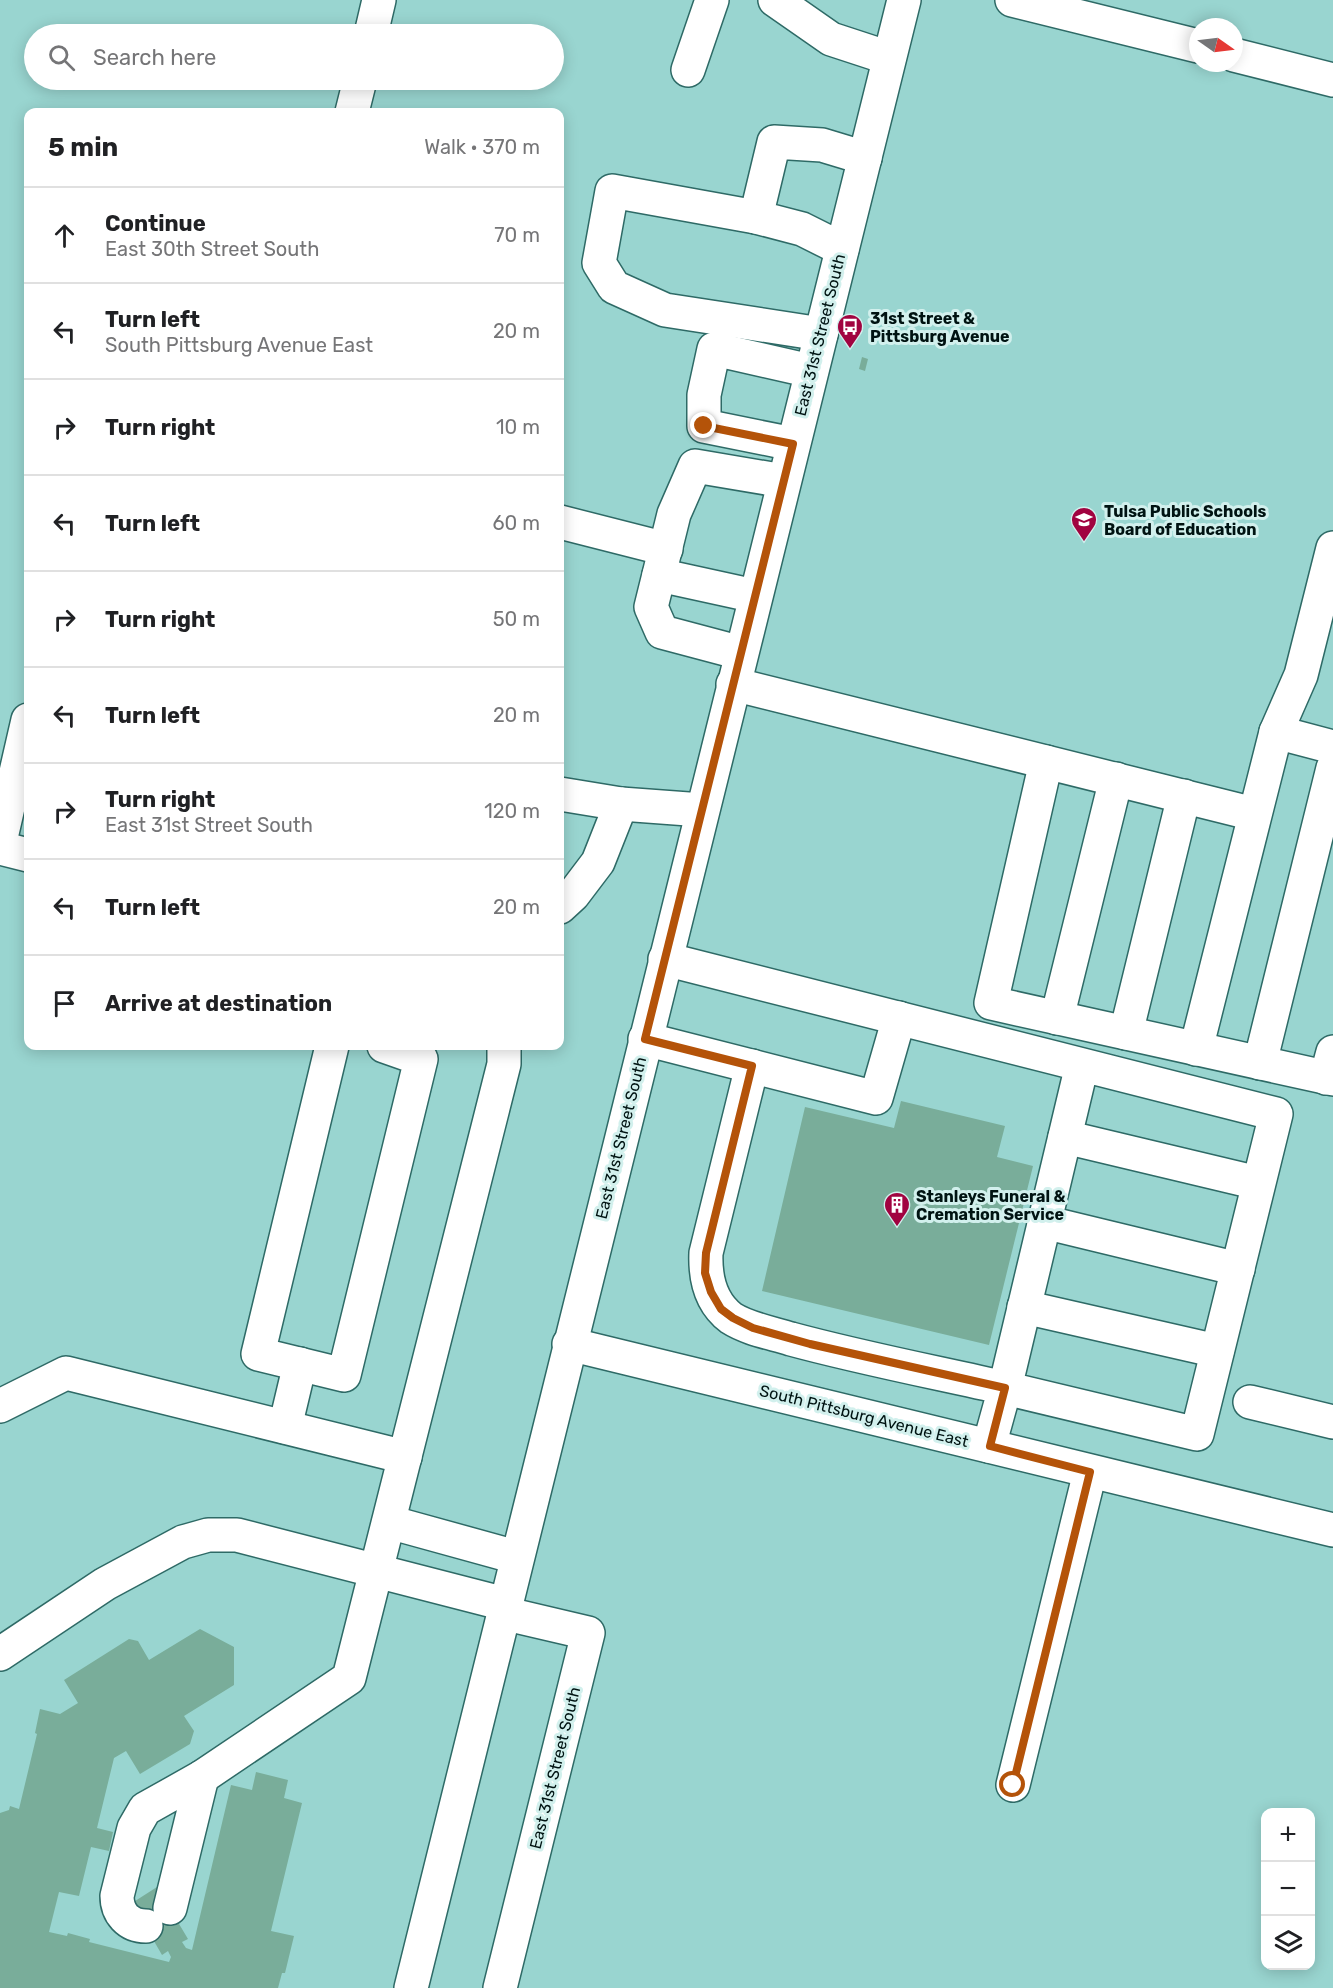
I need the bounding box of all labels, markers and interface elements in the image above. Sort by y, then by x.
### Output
north arrow [1189,18,1243,72]
search box [24,24,564,90]
icon: search [45,41,78,74]
text: Search here [93,44,216,71]
text: 5 min [48,132,118,163]
text: Walk · 370 m [424,135,540,159]
text: Continue [105,210,206,237]
icon: ahead [48,219,81,252]
text: 70 m [494,223,540,247]
text: East 30th Street South [105,237,319,261]
street label: East 31st Street South [791,252,849,418]
text: Turn left [105,306,200,333]
place label: 31st Street & Pittsburg Avenue [870,309,1009,346]
bus stop icon: 31st Street & Pittsburg Avenue [835,312,865,350]
icon: left [48,315,81,348]
text: 20 m [493,319,540,343]
text: South Pittsburg Avenue East [105,333,373,357]
icon: right [48,411,81,444]
route end [690,412,716,438]
text: Turn right [105,414,215,441]
text: 10 m [496,415,540,439]
place label: Tulsa Public Schools Board of Education [1104,502,1267,539]
school or university icon: Tulsa Public Schools Board of Education [1069,505,1099,543]
icon: left [48,507,81,540]
text: Turn left [105,510,200,537]
text: 60 m [493,511,540,535]
icon: right [48,603,81,636]
text: Turn right [105,606,215,633]
text: 50 m [493,607,540,631]
icon: left [48,699,81,732]
text: Turn left [105,702,200,729]
text: 20 m [493,703,540,727]
text: Turn right [105,786,215,813]
icon: right [48,795,81,828]
text: 120 m [484,799,540,823]
text: East 31st Street South [105,813,313,837]
icon: left [48,891,81,924]
text: Turn left [105,894,200,921]
text: 20 m [493,895,540,919]
icon: arrive [48,987,81,1020]
text: Arrive at destination [105,990,332,1017]
street label: East 31st Street South [592,1055,650,1221]
place label: Stanleys Funeral & Cremation Service [916,1187,1065,1224]
building icon: Stanleys Funeral & Cremation Service [882,1190,912,1228]
street label: South Pittsburg Avenue East [758,1381,970,1451]
street label: East 31st Street South [526,1685,584,1851]
route start [999,1771,1025,1797]
map controls [1261,1808,1315,1970]
button: + [1261,1808,1315,1862]
button: − [1261,1862,1315,1916]
button: layers [1261,1916,1315,1970]

